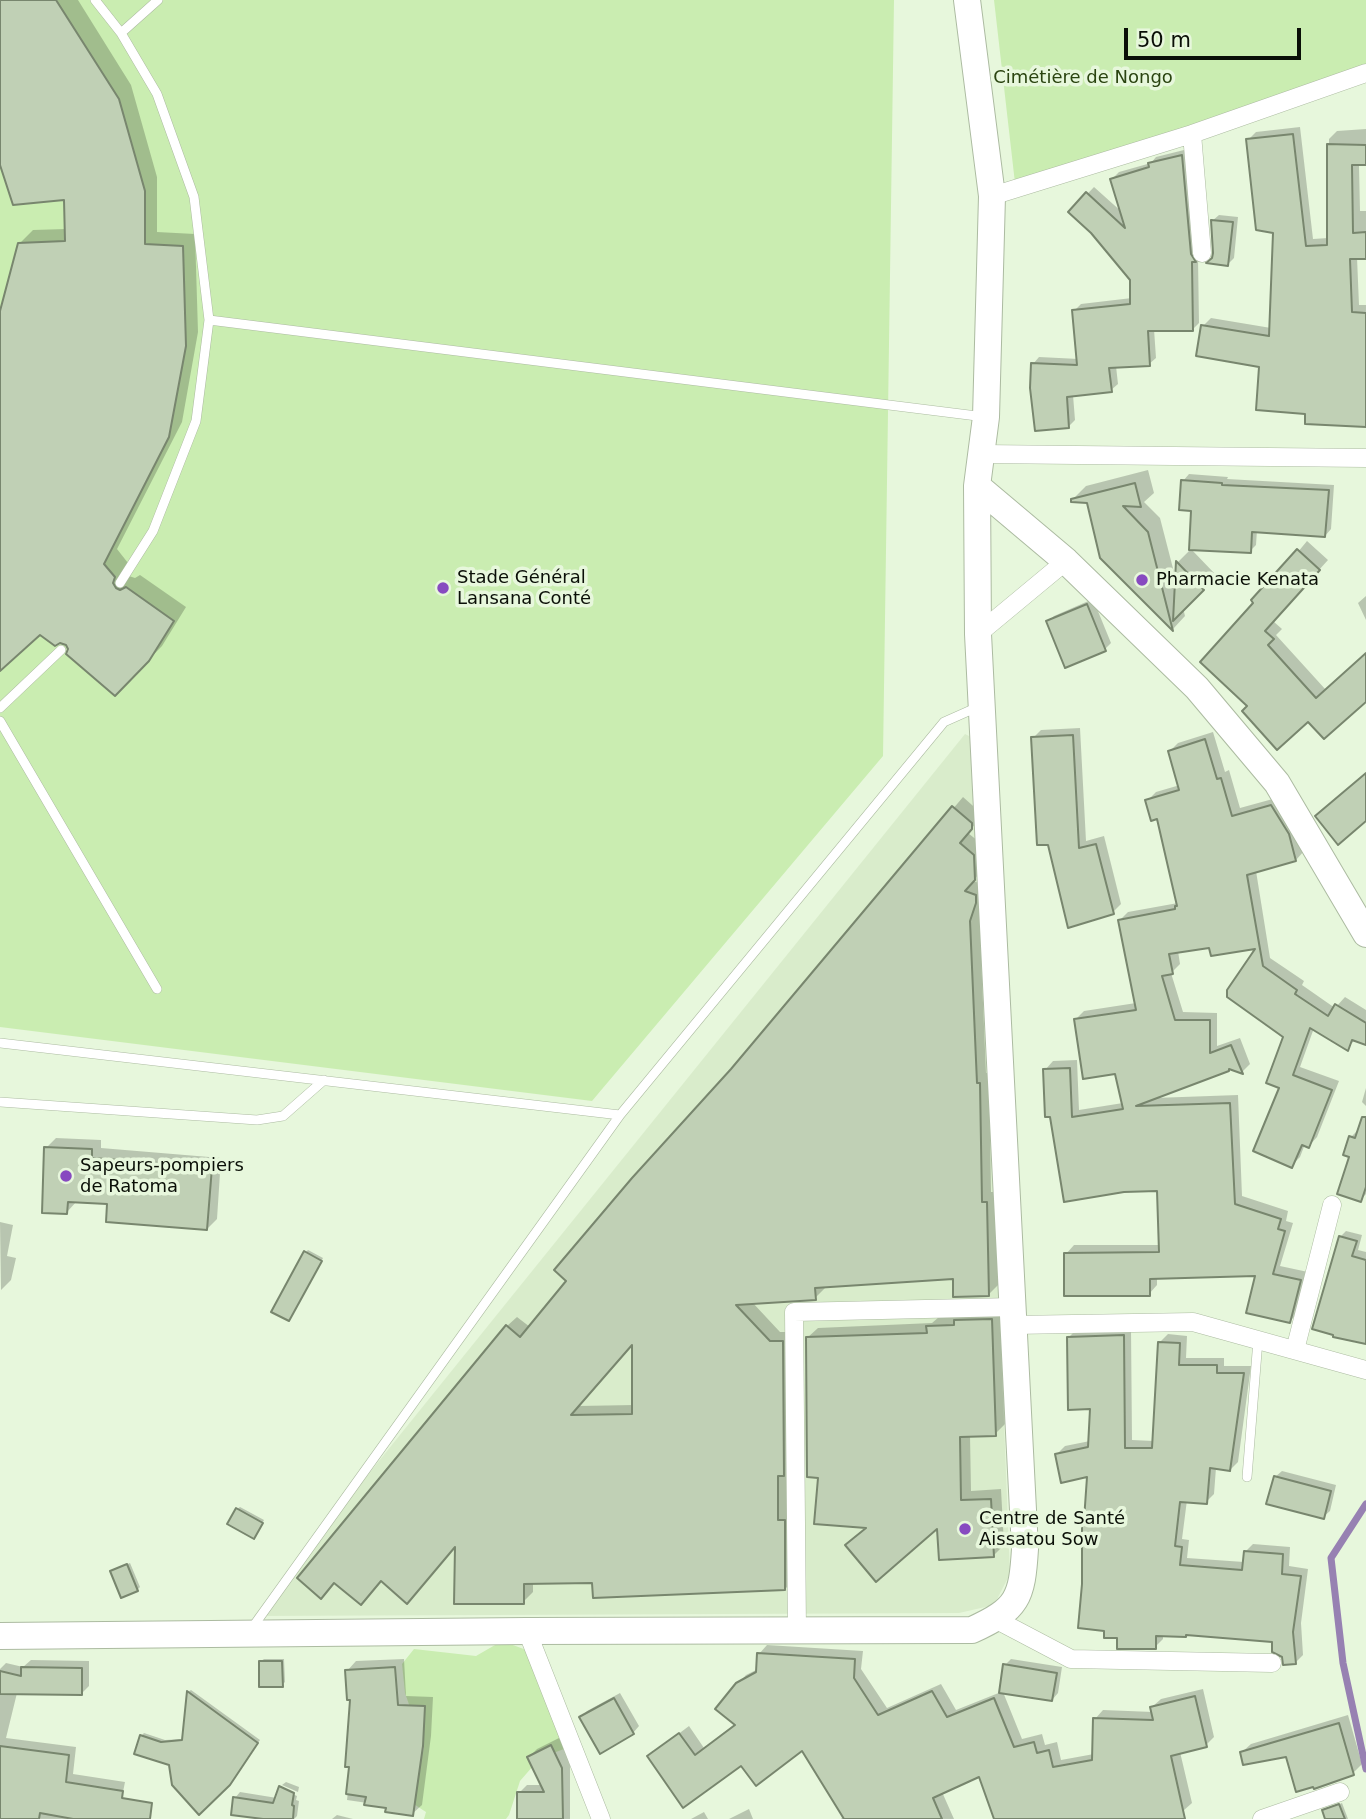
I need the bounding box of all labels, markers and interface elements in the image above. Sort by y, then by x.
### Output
scale bar [1128,14,1305,58]
text: 50 m [1137,28,1191,52]
park label: Cimétière de Nongo [993,67,1173,89]
place label: Stade Général Lansana Conté [457,567,591,610]
place label: Pharmacie Kenata [1156,569,1319,591]
marker: Pharmacie Kenata [1134,572,1150,588]
marker: Stade Général Lansana Conté [435,580,451,596]
place label: Sapeurs-pompiers de Ratoma [80,1155,244,1198]
marker: Sapeurs-pompiers de Ratoma [58,1168,74,1184]
place label: Centre de Santé Aissatou Sow [979,1508,1125,1550]
marker: Centre de Santé Aissatou Sow [957,1521,973,1537]

